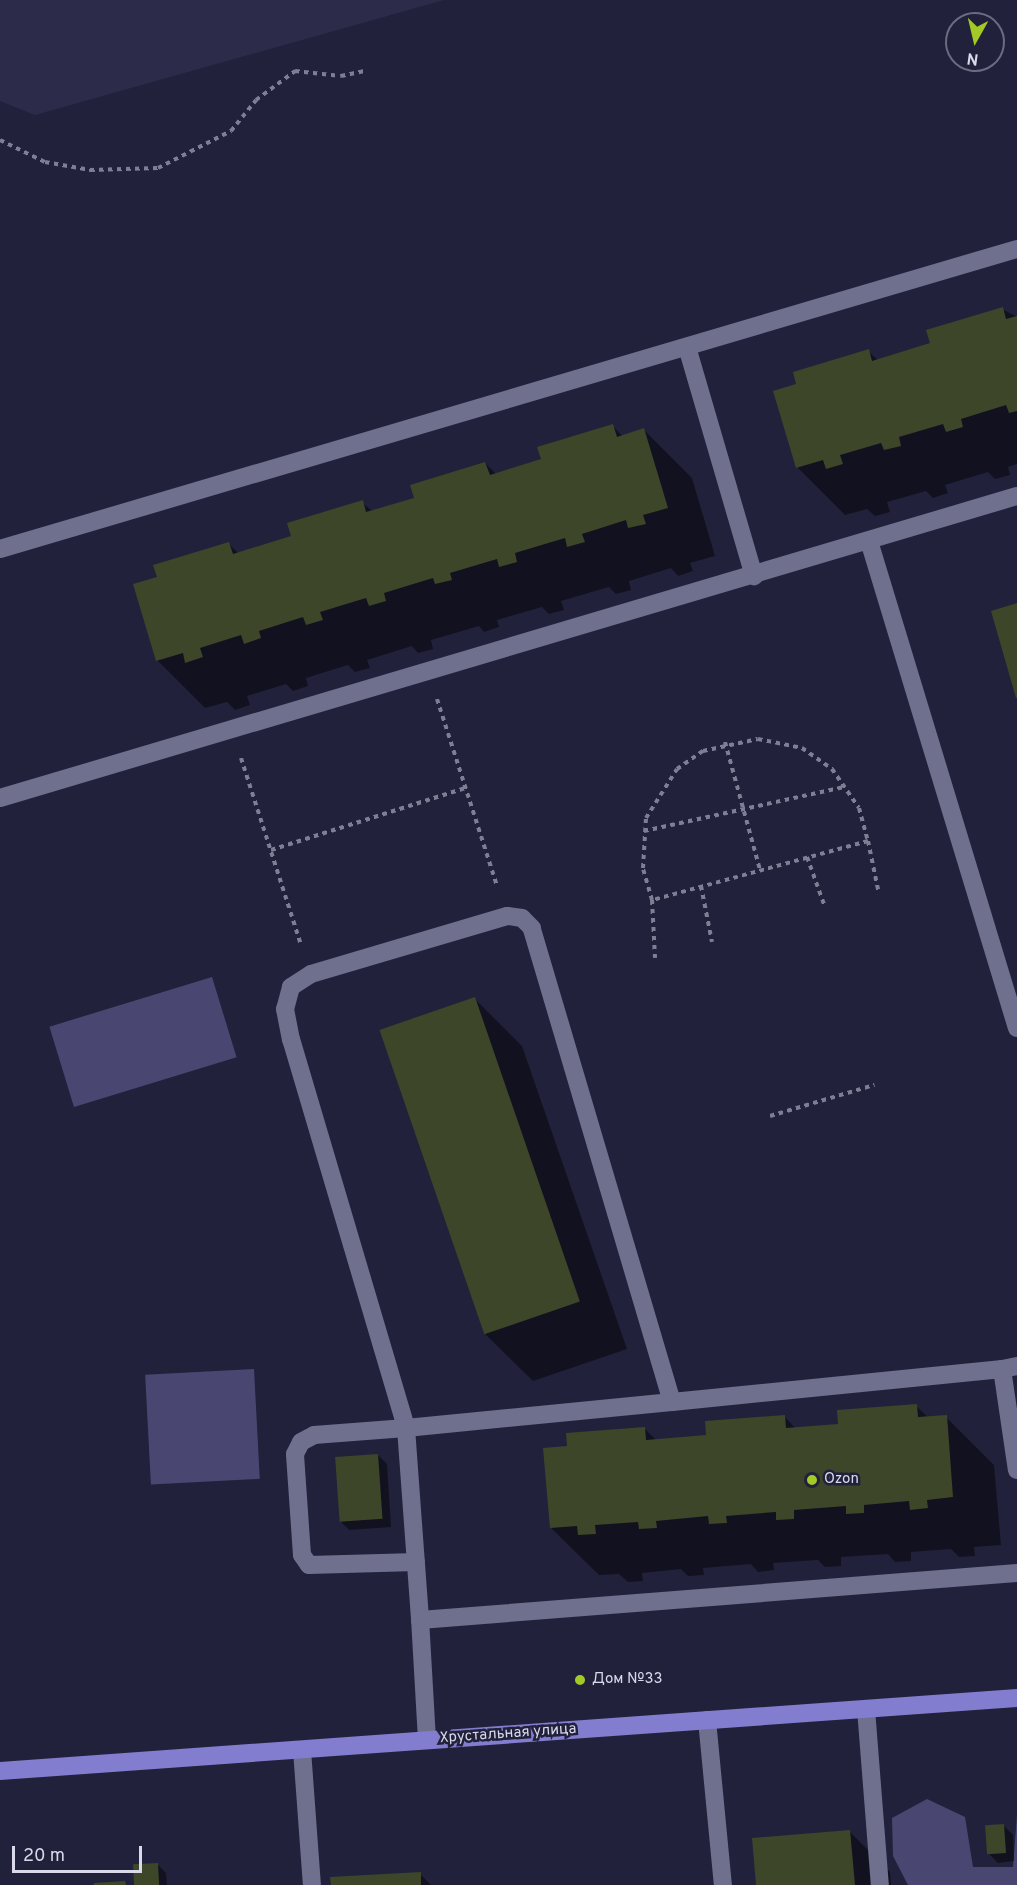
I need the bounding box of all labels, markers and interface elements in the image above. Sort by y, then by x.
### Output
north arrow [945,12,1005,72]
text: N [966,47,980,69]
place label: Ozon [824,1471,859,1489]
marker: Ozon [805,1473,819,1487]
place label: Дом №33 [592,1671,663,1689]
marker: Дом №33 [573,1673,587,1687]
street label: Хрустальная улица [439,1720,577,1748]
scale bar [15,1834,146,1872]
text: 20 m [23,1845,65,1868]

